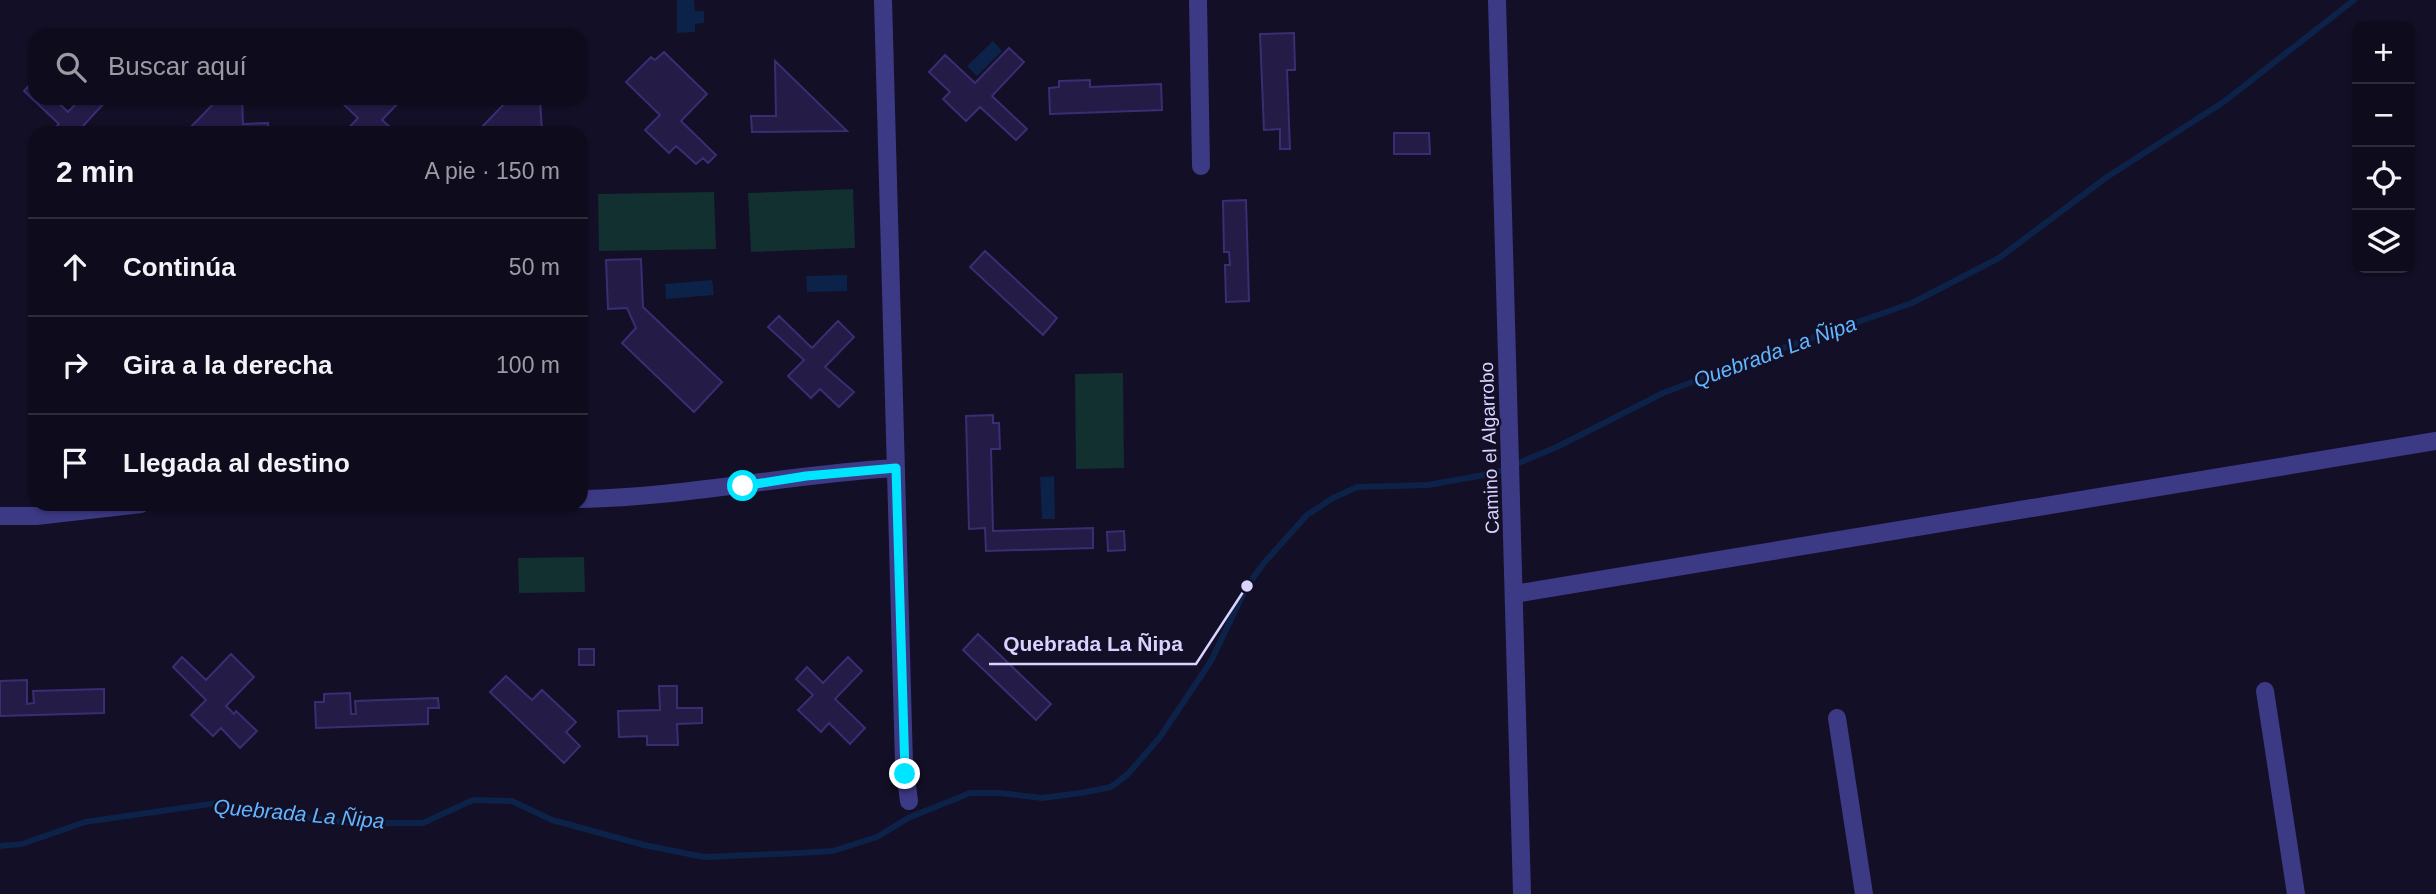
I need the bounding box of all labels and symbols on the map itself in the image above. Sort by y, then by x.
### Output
water label: Quebrada La Ñipa [1690,311,1859,392]
street label: Camino el Algarrobo [1476,362,1503,534]
route start [727,470,758,501]
callout: Quebrada La Ñipa [989,622,1196,664]
text: Quebrada La Ñipa [1003,632,1183,655]
route end [889,758,920,789]
water label: Quebrada La Ñipa [213,795,386,832]

